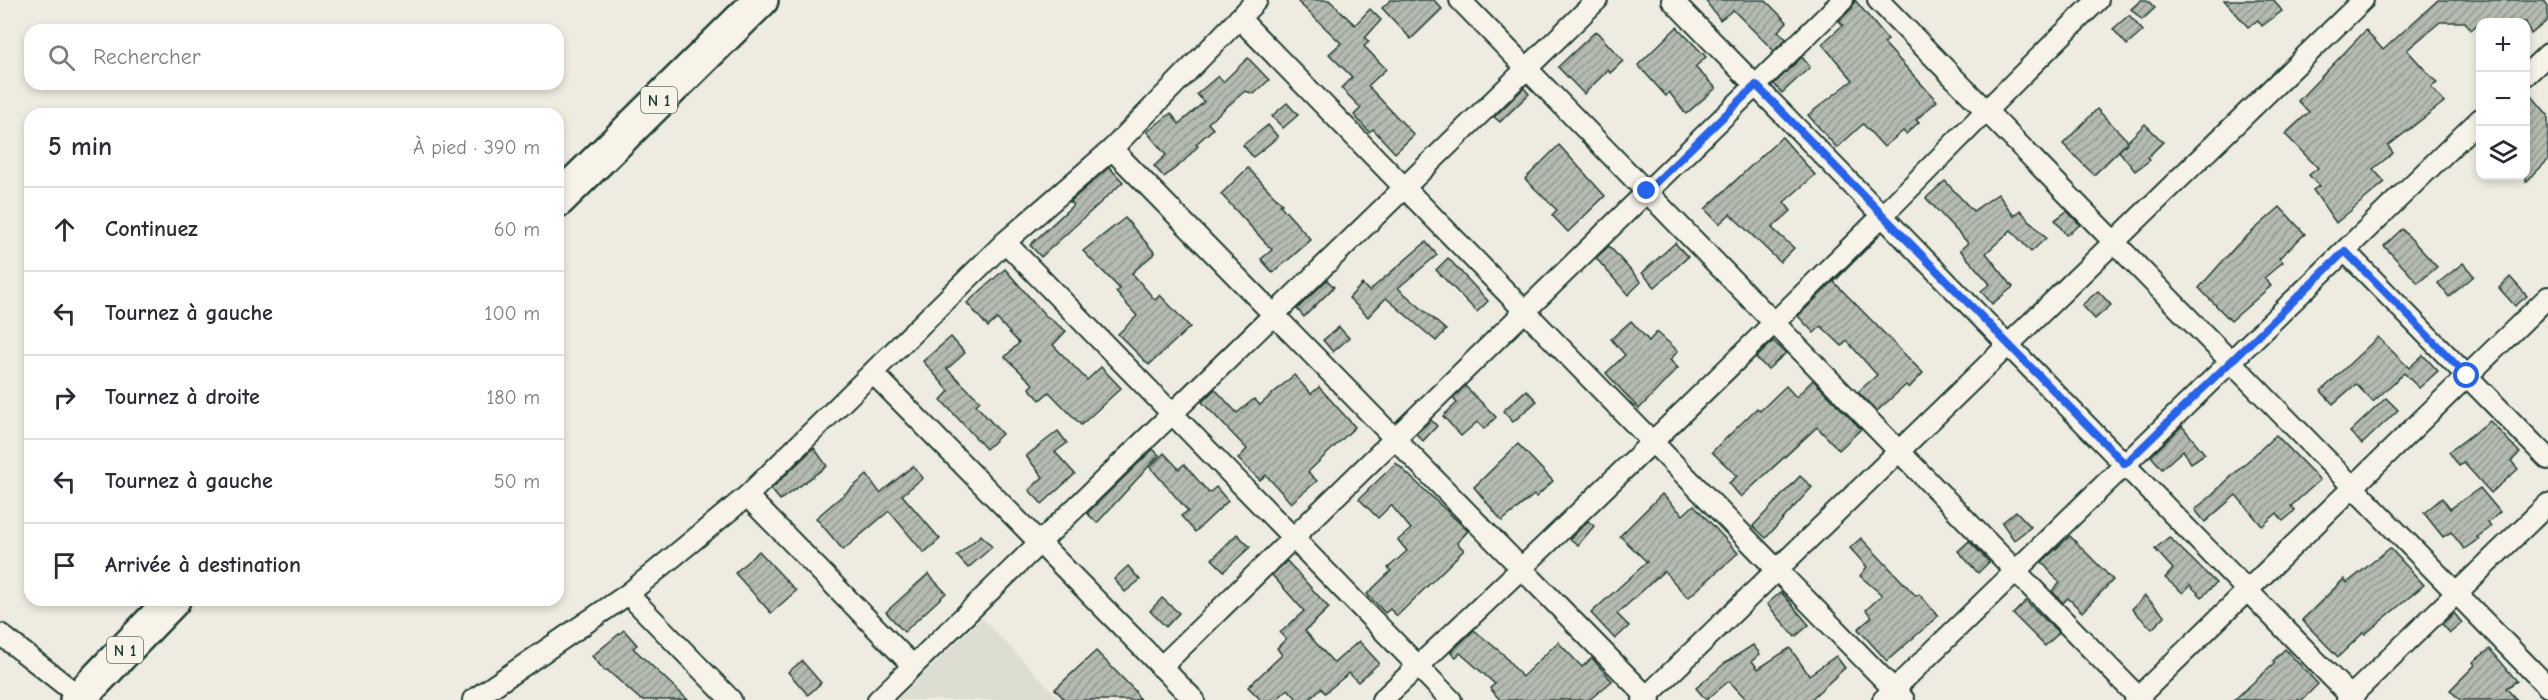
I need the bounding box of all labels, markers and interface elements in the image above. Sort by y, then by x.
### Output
map controls [2476,18,2530,180]
button: + [2476,18,2530,72]
search box [24,24,564,90]
icon: search [45,41,78,74]
text: Rechercher [93,44,201,70]
button: − [2476,72,2530,126]
road number: N 1 [641,87,677,113]
button: layers [2476,126,2530,180]
text: 5 min [48,132,112,162]
text: À pied · 390 m [413,136,540,159]
route end [1633,177,1659,203]
icon: ahead [48,213,81,246]
text: Continuez [105,216,198,242]
text: 60 m [494,218,540,241]
icon: left [48,297,81,330]
text: Tournez à gauche [105,300,273,326]
text: 100 m [485,302,540,325]
route start [2453,362,2479,388]
icon: right [48,381,81,414]
text: Tournez à droite [105,384,260,410]
text: 180 m [486,386,540,409]
icon: left [48,465,81,498]
text: Tournez à gauche [105,468,273,494]
text: 50 m [494,470,540,493]
icon: arrive [48,549,81,582]
text: Arrivée à destination [105,552,301,578]
road number: N 1 [107,637,143,663]

